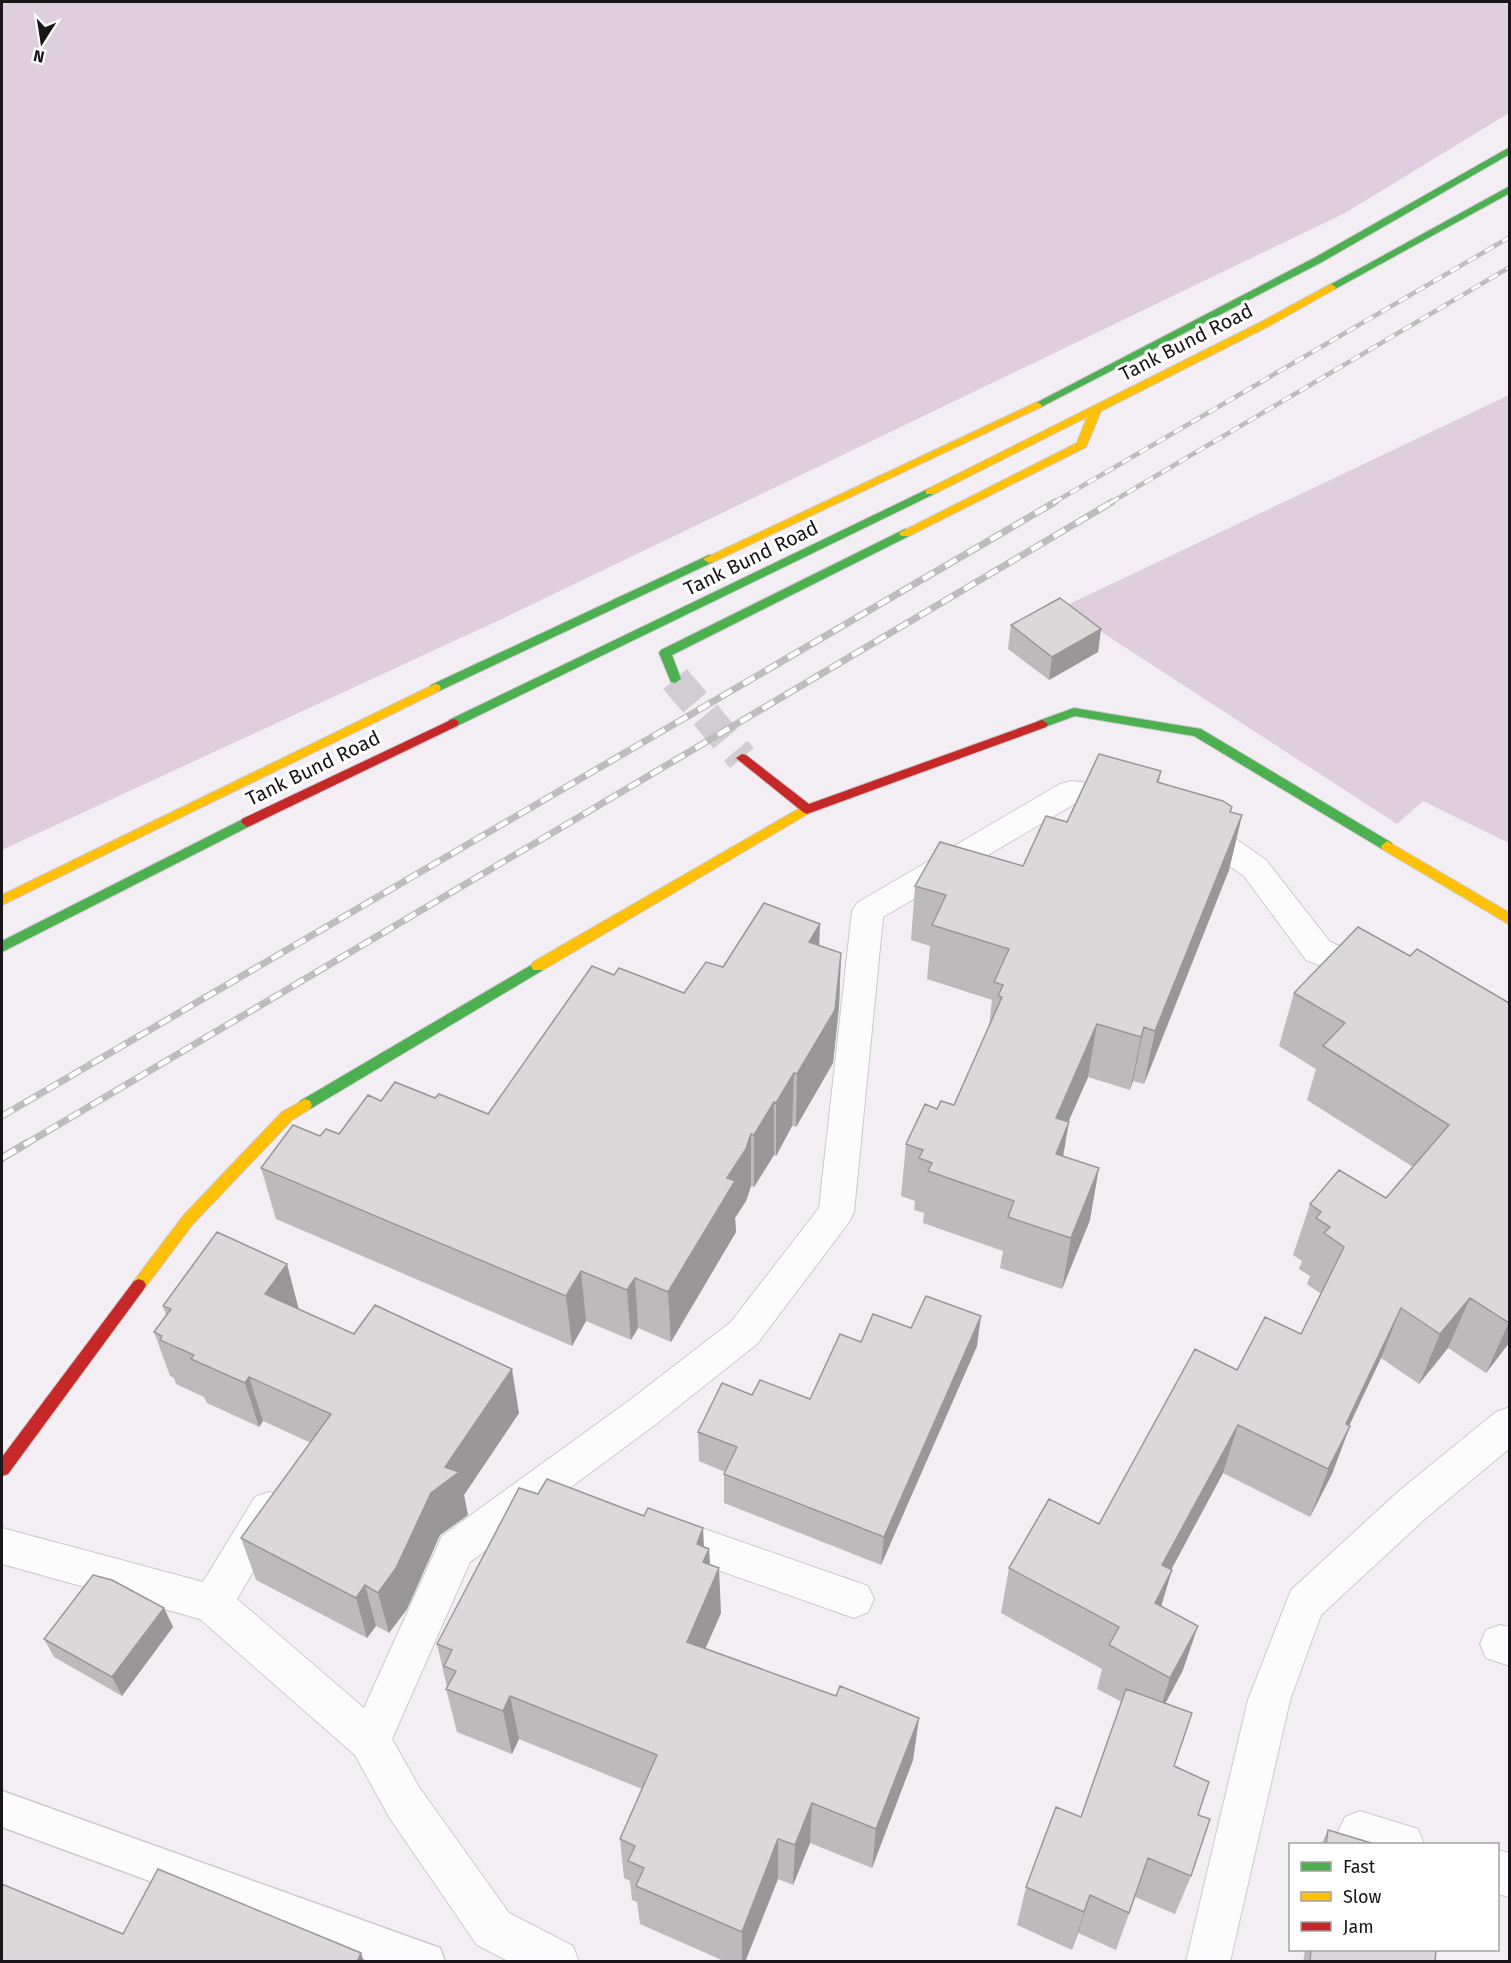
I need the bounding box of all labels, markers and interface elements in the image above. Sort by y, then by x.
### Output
north arrow [12,12,72,72]
text: N [32,46,46,67]
street label: Tank Bund Road [1115,298,1257,386]
street label: Tank Bund Road [680,515,822,601]
street label: Tank Bund Road [242,725,384,811]
legend [1289,1843,1499,1951]
text: Fast [1343,1856,1376,1878]
text: Slow [1343,1886,1382,1908]
text: Jam [1343,1916,1374,1938]

